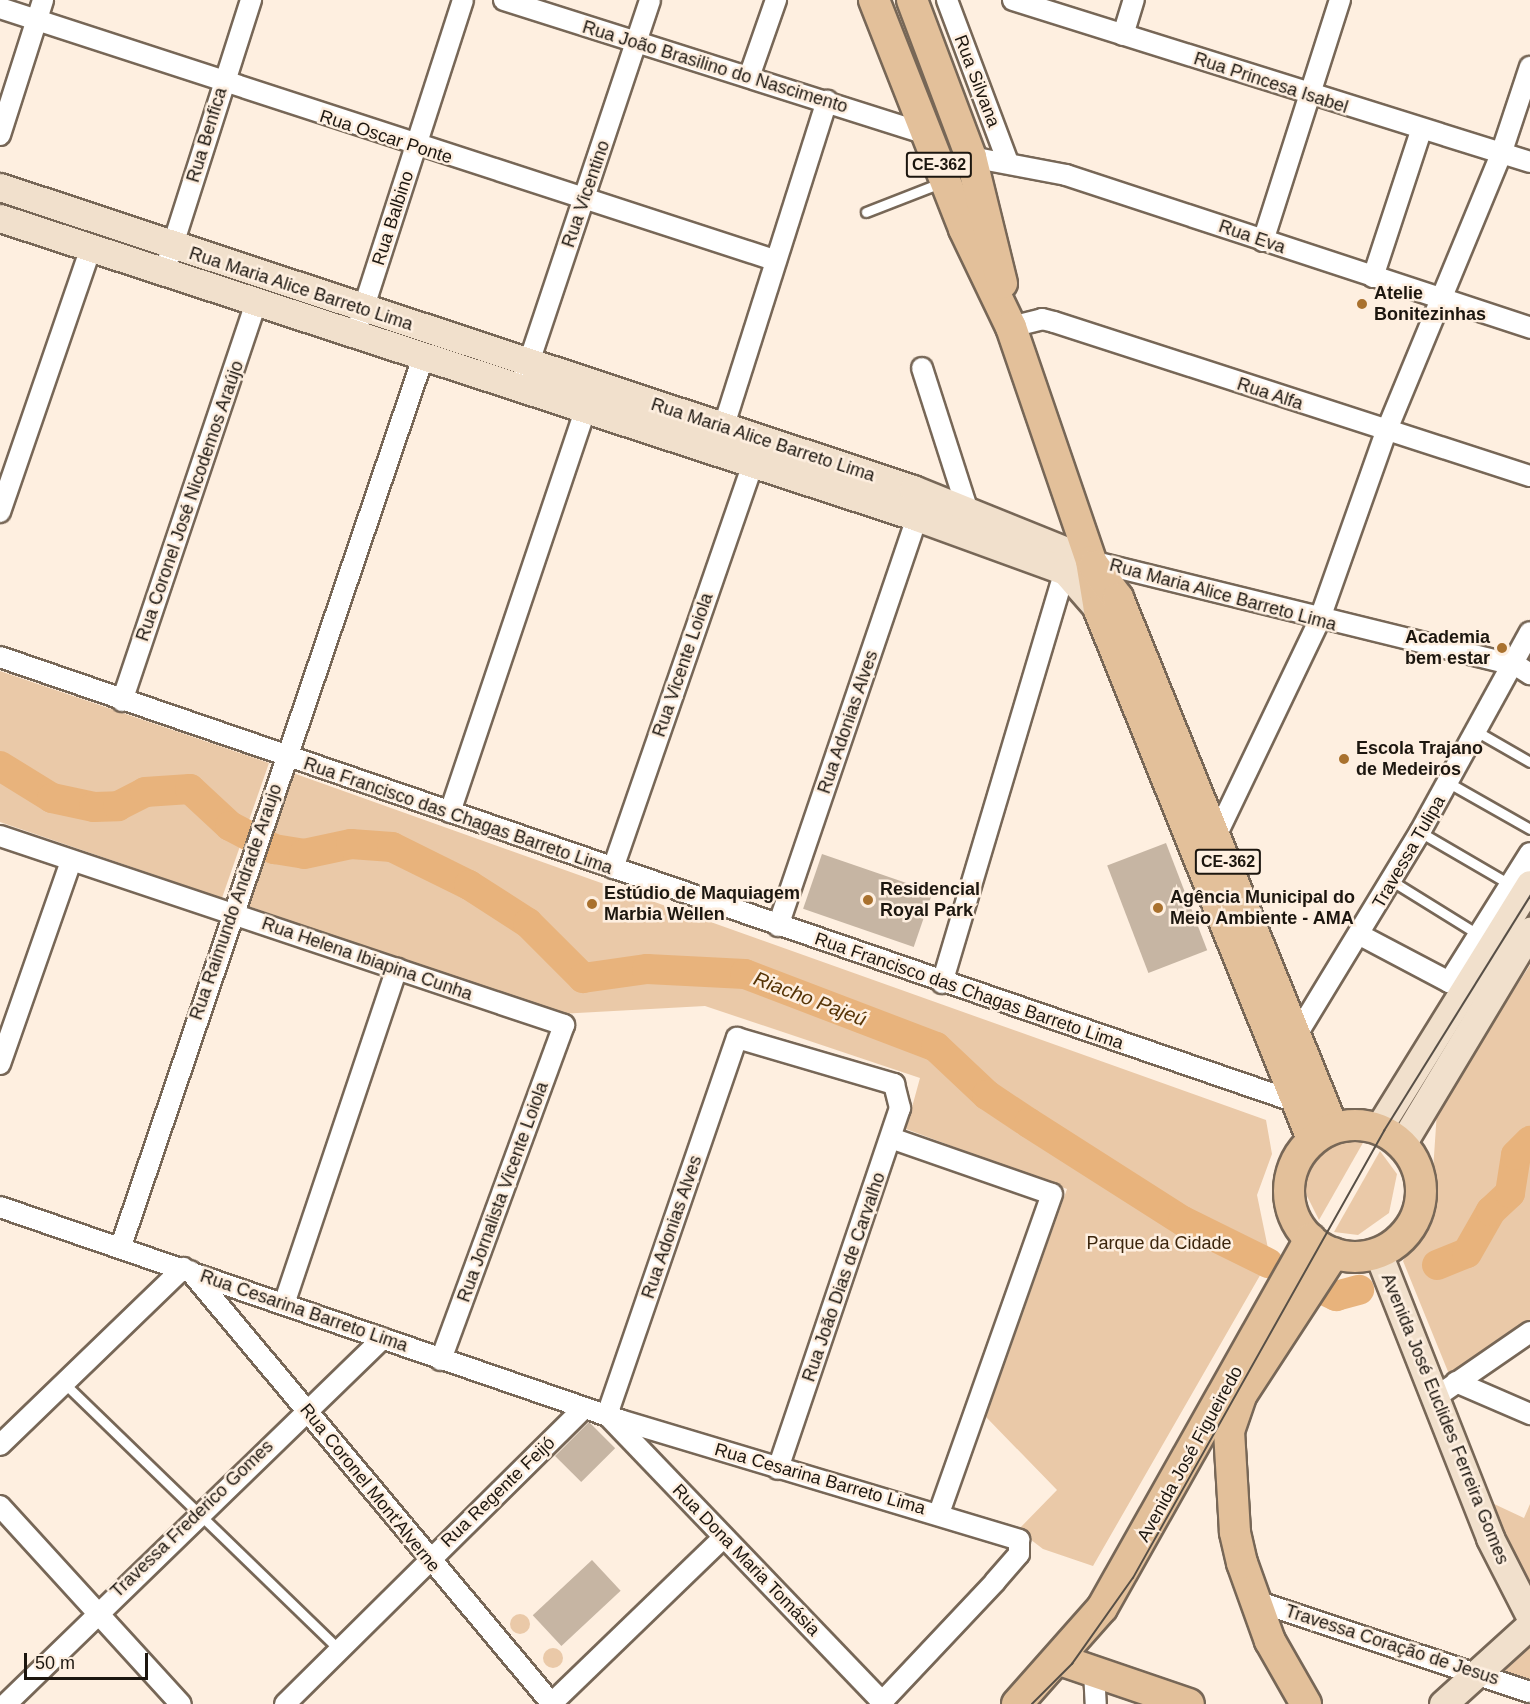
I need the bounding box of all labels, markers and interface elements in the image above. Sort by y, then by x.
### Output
street label: Rua João Brasilino do Nascimento [580,16,850,118]
street label: Rua Silvana [950,32,1004,130]
street label: Rua Princesa Isabel [1191,48,1351,118]
street label: Rua Benfica [182,85,232,185]
street label: Rua Oscar Ponte [317,105,455,169]
street label: Rua Vicentino [558,138,614,250]
road number: CE-362 [904,152,974,178]
street label: Rua Balbino [368,168,418,268]
street label: Rua Eva [1216,216,1288,258]
street label: Rua Maria Alice Barreto Lima [186,242,416,336]
place label: Atelie Bonitezinhas [1374,283,1486,326]
marker: Atelie Bonitezinhas [1355,297,1369,311]
street label: Rua Coronel José Nicodemos Araújo [132,357,248,645]
street label: Rua Alfa [1234,373,1306,415]
street label: Rua Maria Alice Barreto Lima [648,393,878,487]
street label: Rua Maria Alice Barreto Lima [1107,554,1339,636]
street label: Rua Vicente Loiola [648,590,718,740]
place label: Academia bem estar [1405,627,1490,670]
marker: Academia bem estar [1495,641,1509,655]
street label: Rua Adonias Alves [813,647,883,797]
place label: Escola Trajano de Medeiros [1356,738,1483,780]
marker: Escola Trajano de Medeiros [1337,752,1351,766]
street label: Rua Francisco das Chagas Barreto Lima [301,753,615,879]
street label: Rua Raimundo Andrade Araujo [185,780,287,1024]
street label: Travessa Tulipa [1368,792,1450,912]
road number: CE-362 [1194,849,1262,875]
place label: Residencial Royal Park [880,879,980,922]
place label: Estúdio de Maquiagem Marbia Wellen [604,883,800,926]
place label: Agência Municipal do Meio Ambiente - AMA [1170,887,1355,930]
marker: Residencial Royal Park [861,893,875,907]
marker: Estúdio de Maquiagem Marbia Wellen [585,897,599,911]
marker: Agência Municipal do Meio Ambiente - AMA [1151,901,1165,915]
street label: Rua Helena Ibiapina Cunha [259,913,475,1005]
street label: Rua Francisco das Chagas Barreto Lima [812,928,1126,1054]
water label: Riacho Pajeú [750,966,870,1032]
street label: Rua Jornalista Vicente Loiola [453,1079,553,1305]
street label: Rua Adonias Alves [637,1152,707,1302]
street label: Rua João Dias de Carvalho [798,1169,890,1385]
park label: Parque da Cidade [1086,1232,1232,1254]
street label: Rua Cesarina Barreto Lima [197,1265,411,1357]
street label: Avenida José Euclides Ferreira Gomes [1377,1270,1513,1568]
street label: Avenida José Figueiredo [1133,1362,1247,1546]
street label: Rua Coronel Mont'Alverne [295,1399,445,1577]
street label: Rua Regente Feijó [437,1432,559,1552]
street label: Travessa Frederico Gomes [106,1436,278,1602]
street label: Rua Cesarina Barreto Lima [712,1439,928,1519]
street label: Rua Dona Maria Tomásia [668,1479,824,1641]
street label: Travessa Coração de Jesus [1282,1600,1502,1690]
scale bar [27,1641,152,1679]
text: 50 m [35,1653,75,1673]

